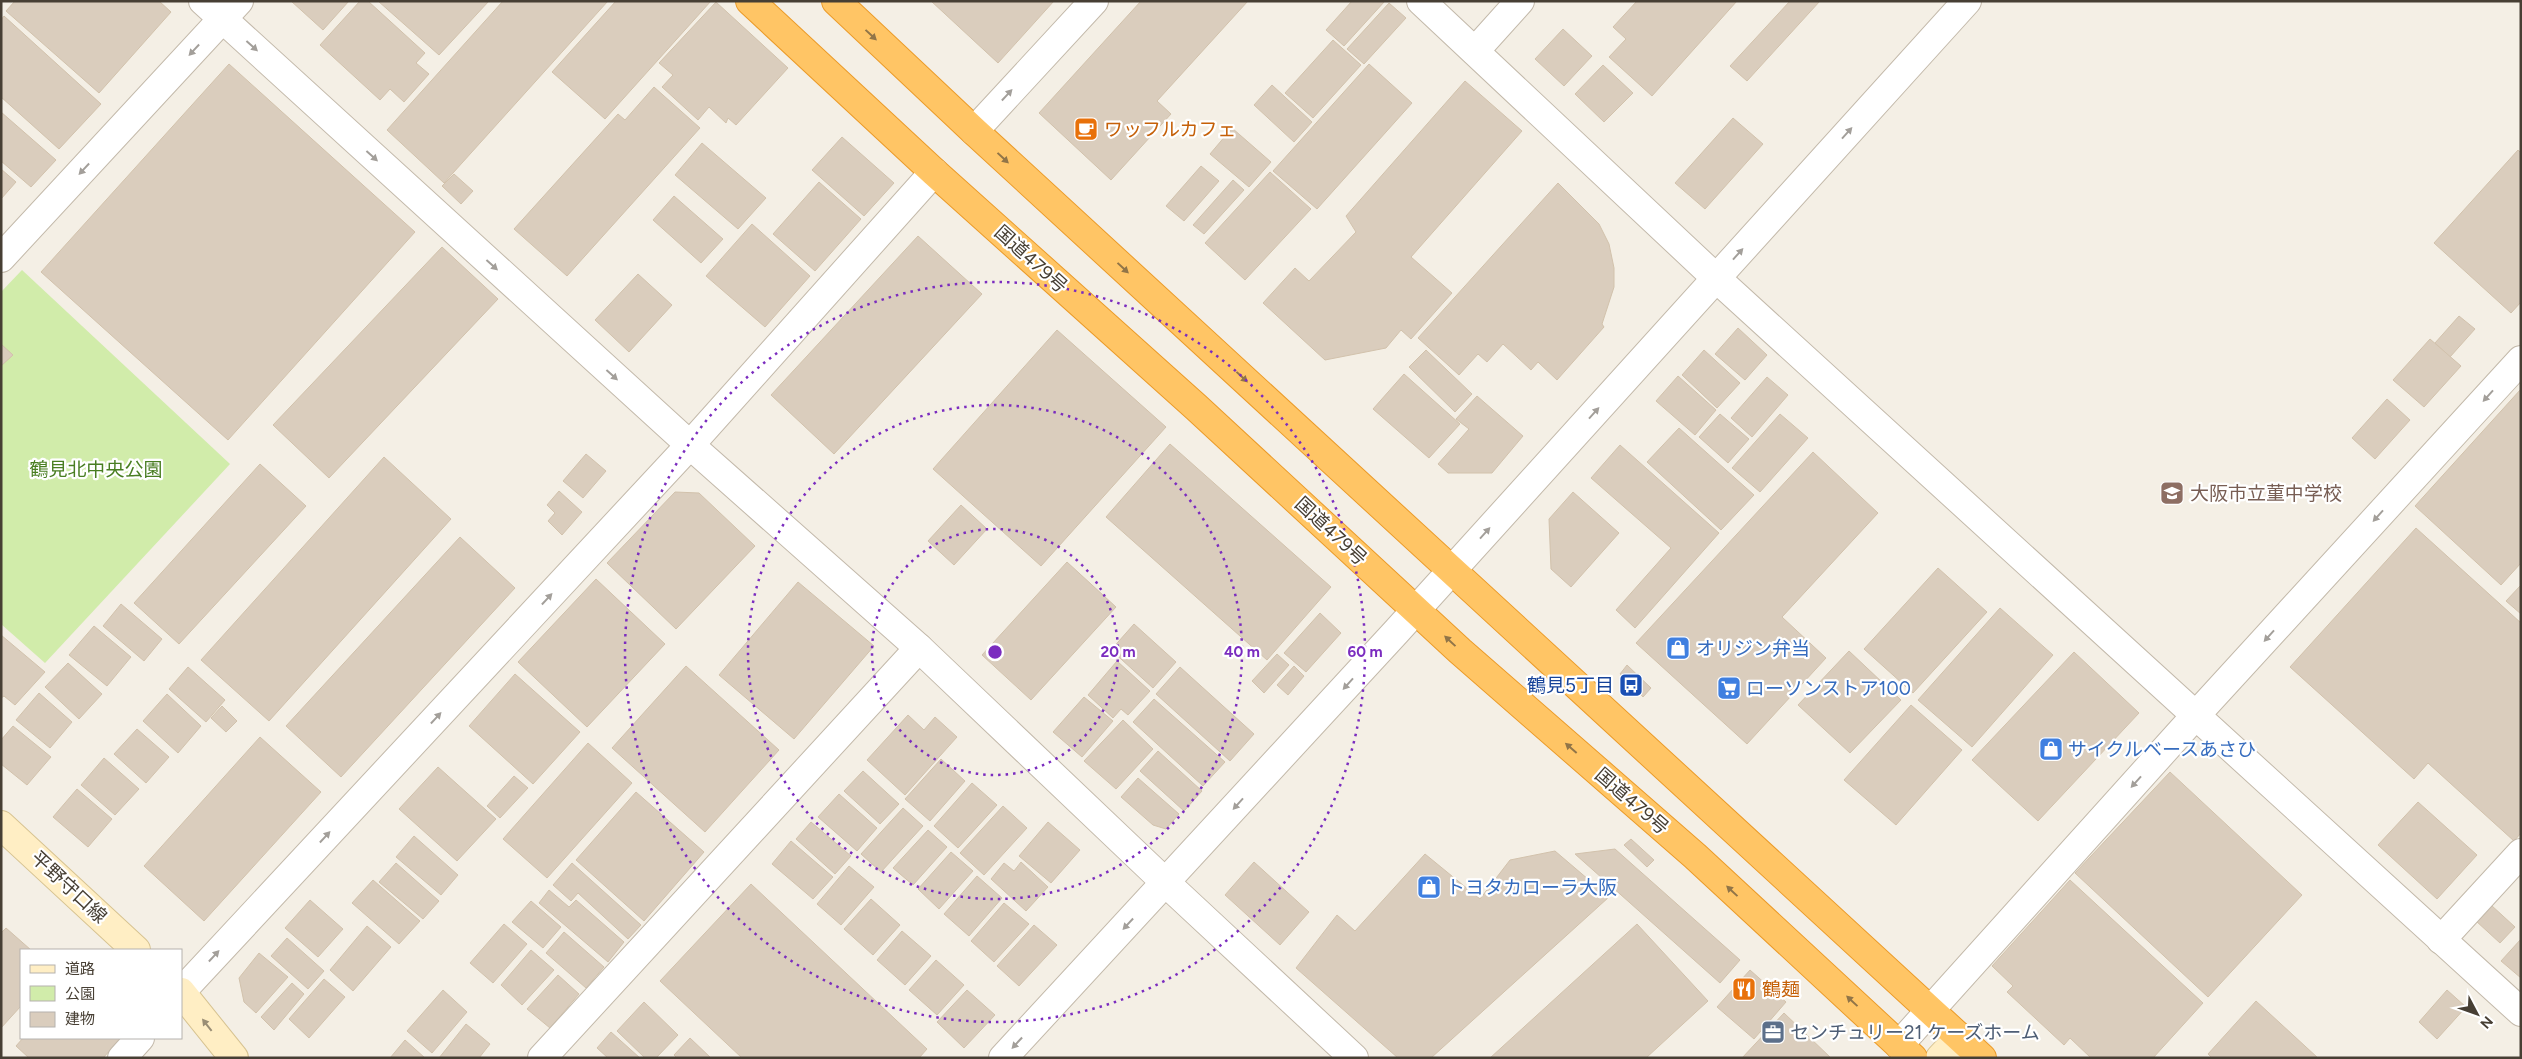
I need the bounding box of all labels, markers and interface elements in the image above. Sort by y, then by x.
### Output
one-way arrow [865,29,877,41]
one-way arrow [246,40,258,52]
one-way arrow [188,44,200,56]
one-way arrow [1001,90,1013,102]
cafe icon: ワッフルカフェ [1073,116,1099,142]
place label: ワッフルカフェ [1104,118,1236,141]
one-way arrow [1841,128,1853,140]
one-way arrow [366,150,378,162]
one-way arrow [996,152,1008,164]
one-way arrow [78,163,90,175]
street label: 国道479号 [990,220,1072,298]
one-way arrow [1732,248,1744,260]
one-way arrow [486,259,498,271]
one-way arrow [1116,262,1128,274]
one-way arrow [606,369,618,381]
one-way arrow [1236,372,1249,383]
one-way arrow [2482,389,2494,401]
one-way arrow [1588,407,1600,419]
park label: 鶴見北中央公園 [29,458,163,481]
school or university icon: 大阪市立菫中学校 [2159,480,2185,506]
place label: 大阪市立菫中学校 [2190,482,2342,505]
street label: 国道479号 [1290,492,1372,570]
one-way arrow [2372,509,2384,521]
one-way arrow [1479,527,1490,539]
one-way arrow [541,594,553,606]
one-way arrow [2263,629,2275,641]
one-way arrow [1444,635,1456,647]
shop icon: オリジン弁当 [1665,635,1691,661]
place label: オリジン弁当 [1696,637,1810,660]
centre of rings [986,643,1004,661]
text: 20 m [1100,643,1136,661]
text: 40 m [1224,643,1260,661]
text: 60 m [1347,643,1383,661]
bus stop icon: 鶴見5丁目 [1618,672,1644,698]
place label: 鶴見5丁目 [1527,674,1614,697]
supermarket icon: ローソンストア100 [1716,675,1742,701]
place label: ローソンストア100 [1746,677,1911,700]
one-way arrow [1342,678,1354,690]
one-way arrow [430,713,442,725]
shop icon: サイクルベースあさひ [2038,736,2064,762]
place label: サイクルベースあさひ [2068,738,2256,761]
one-way arrow [1566,742,1578,754]
street label: 国道479号 [1591,763,1673,839]
one-way arrow [2130,776,2142,788]
one-way arrow [1232,798,1244,810]
one-way arrow [319,832,331,844]
street label: 平野守口線 [26,846,112,928]
shop icon: トヨタカローラ大阪 [1416,874,1442,900]
place label: トヨタカローラ大阪 [1446,876,1617,899]
one-way arrow [1727,885,1739,897]
one-way arrow [1122,917,1134,929]
legend [20,949,182,1039]
one-way arrow [209,950,220,963]
text: 道路 [65,960,95,978]
restaurant icon: 鶴麺 [1731,976,1757,1002]
place label: 鶴麺 [1762,978,1800,1001]
text: 公園 [65,985,95,1003]
north arrow [2452,989,2502,1039]
one-way arrow [1846,995,1858,1007]
text: 建物 [65,1010,95,1028]
text: N [2476,1013,2496,1032]
one-way arrow [202,1019,213,1032]
office icon: センチュリー21 ケーズホーム [1760,1019,1786,1045]
place label: センチュリー21 ケーズホーム [1790,1021,2040,1044]
one-way arrow [1011,1036,1023,1048]

